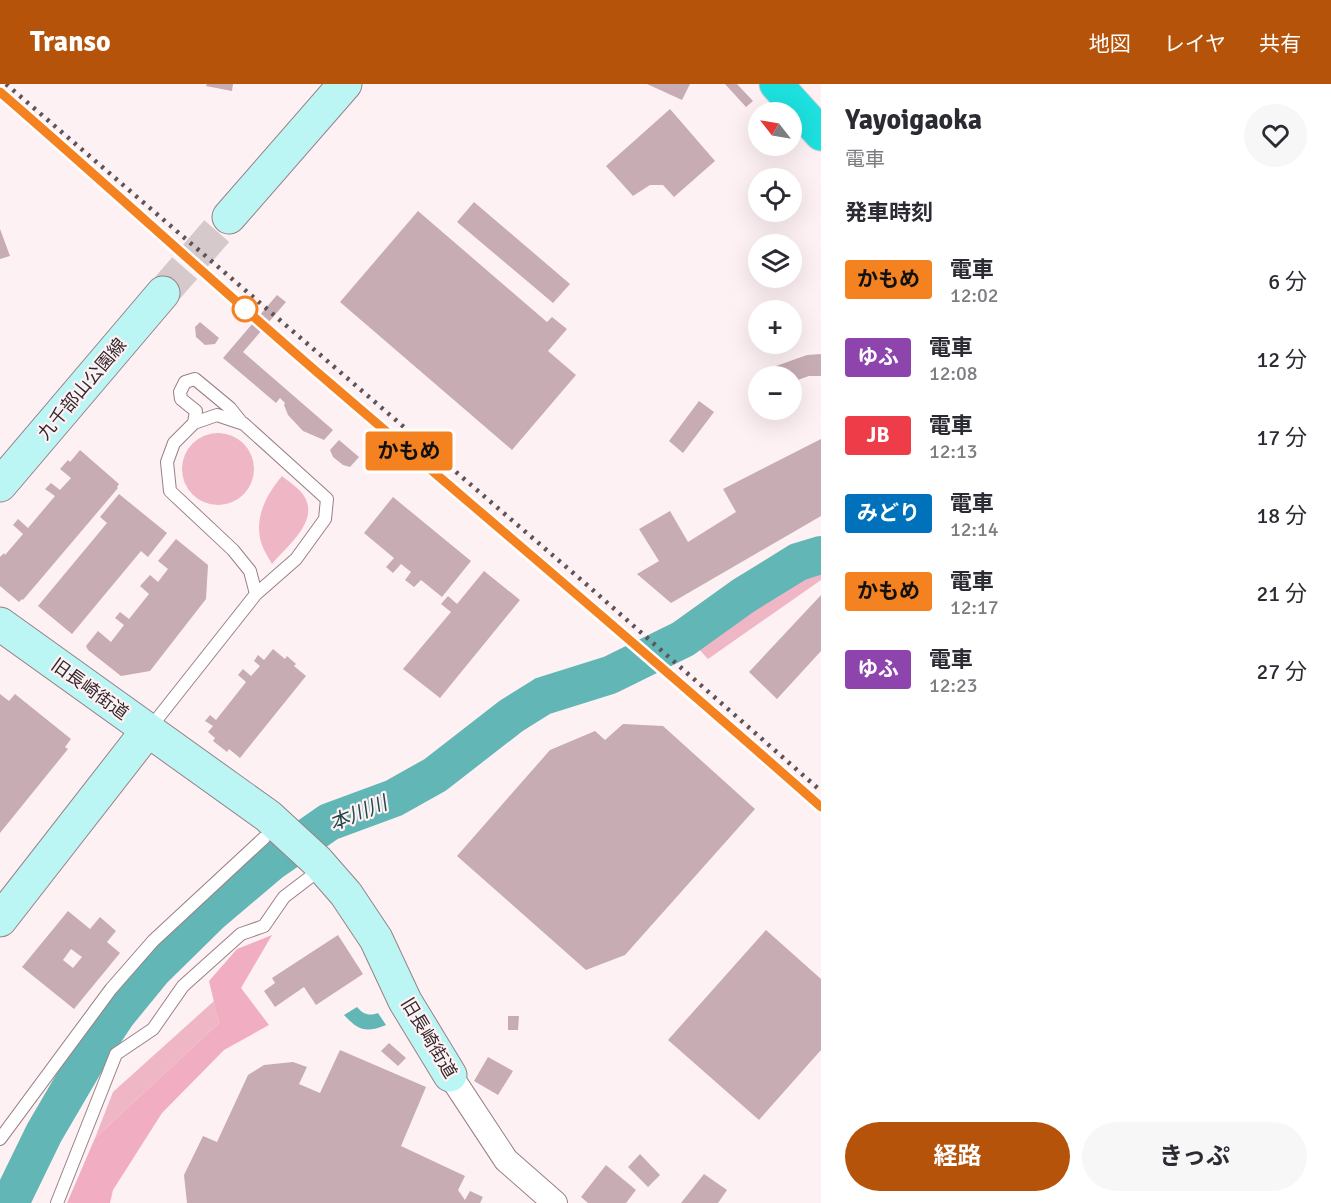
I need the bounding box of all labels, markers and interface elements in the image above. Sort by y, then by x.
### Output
text: Transo [30,25,111,59]
text: 地図 [1089,31,1131,57]
text: レイヤ [1164,31,1226,57]
text: 共有 [1259,31,1301,57]
north arrow [748,102,802,156]
map controls [748,102,802,420]
text: Yayoigaoka [845,103,982,137]
button: heart [1244,104,1307,167]
text: 電車 [845,147,885,172]
button: locate [748,168,802,222]
text: 発車時刻 [845,199,933,226]
button: layers [748,234,802,288]
text: 電車 [950,256,994,283]
text: かもめ [857,266,920,292]
text: 6 分 [1268,268,1307,295]
text: 12:02 [950,283,999,308]
unlabelled marker [232,296,258,322]
button: + [748,300,802,354]
street label: 九千部山公園線 [33,334,131,444]
text: 電車 [929,334,973,361]
text: ゆふ [857,344,899,370]
text: 12 分 [1256,346,1307,373]
text: 12:08 [929,361,978,386]
button: − [748,366,802,420]
text: 電車 [929,412,973,439]
text: JB [867,422,889,448]
text: 17 分 [1256,424,1307,451]
line badge: かもめ [374,432,444,470]
text: かもめ [378,438,441,464]
text: 12:13 [929,439,978,464]
text: 電車 [950,490,994,517]
text: みどり [857,500,920,526]
text: 18 分 [1256,502,1307,529]
text: 12:14 [950,517,999,542]
text: 電車 [950,568,994,595]
text: かもめ [857,578,920,604]
text: 21 分 [1256,580,1307,607]
text: 12:17 [950,595,999,620]
text: 電車 [929,646,973,673]
street label: 旧長崎街道 [47,654,133,724]
text: ゆふ [857,656,899,682]
text: 27 分 [1256,658,1307,685]
text: 12:23 [929,673,978,698]
water label: 本川川 [326,790,393,836]
street label: 旧長崎街道 [396,994,462,1082]
button: 経路 [845,1122,1070,1191]
button: きっぷ [1082,1122,1307,1191]

